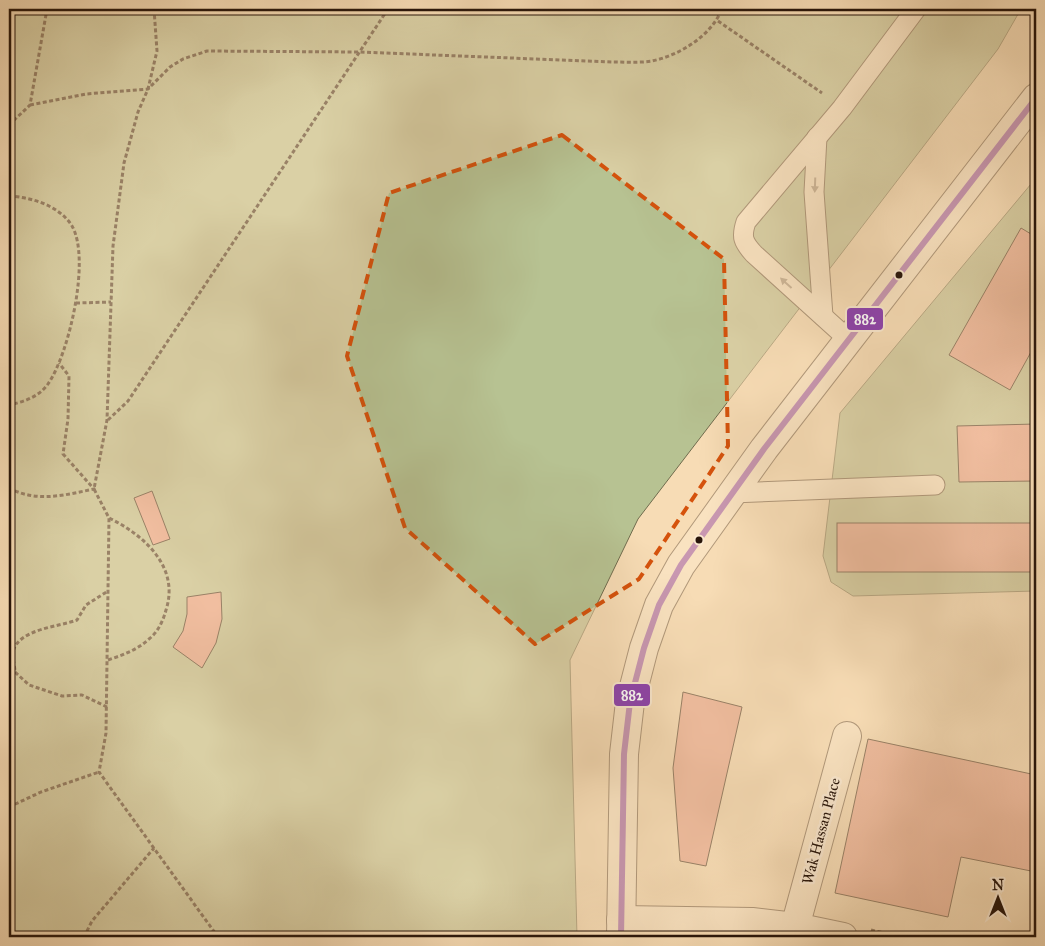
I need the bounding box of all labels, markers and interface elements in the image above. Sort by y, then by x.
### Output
one-way arrow [810,178,818,194]
unlabelled marker [894,270,904,280]
one-way arrow [781,277,793,289]
line badge: 882 [846,307,884,331]
text: 882 [854,311,877,328]
unlabelled marker [694,535,704,545]
line badge: 882 [613,683,651,707]
text: 882 [621,687,644,704]
street label: Wak Hassan Place [798,776,844,886]
north arrow [972,874,1022,924]
text: N [992,877,1004,894]

